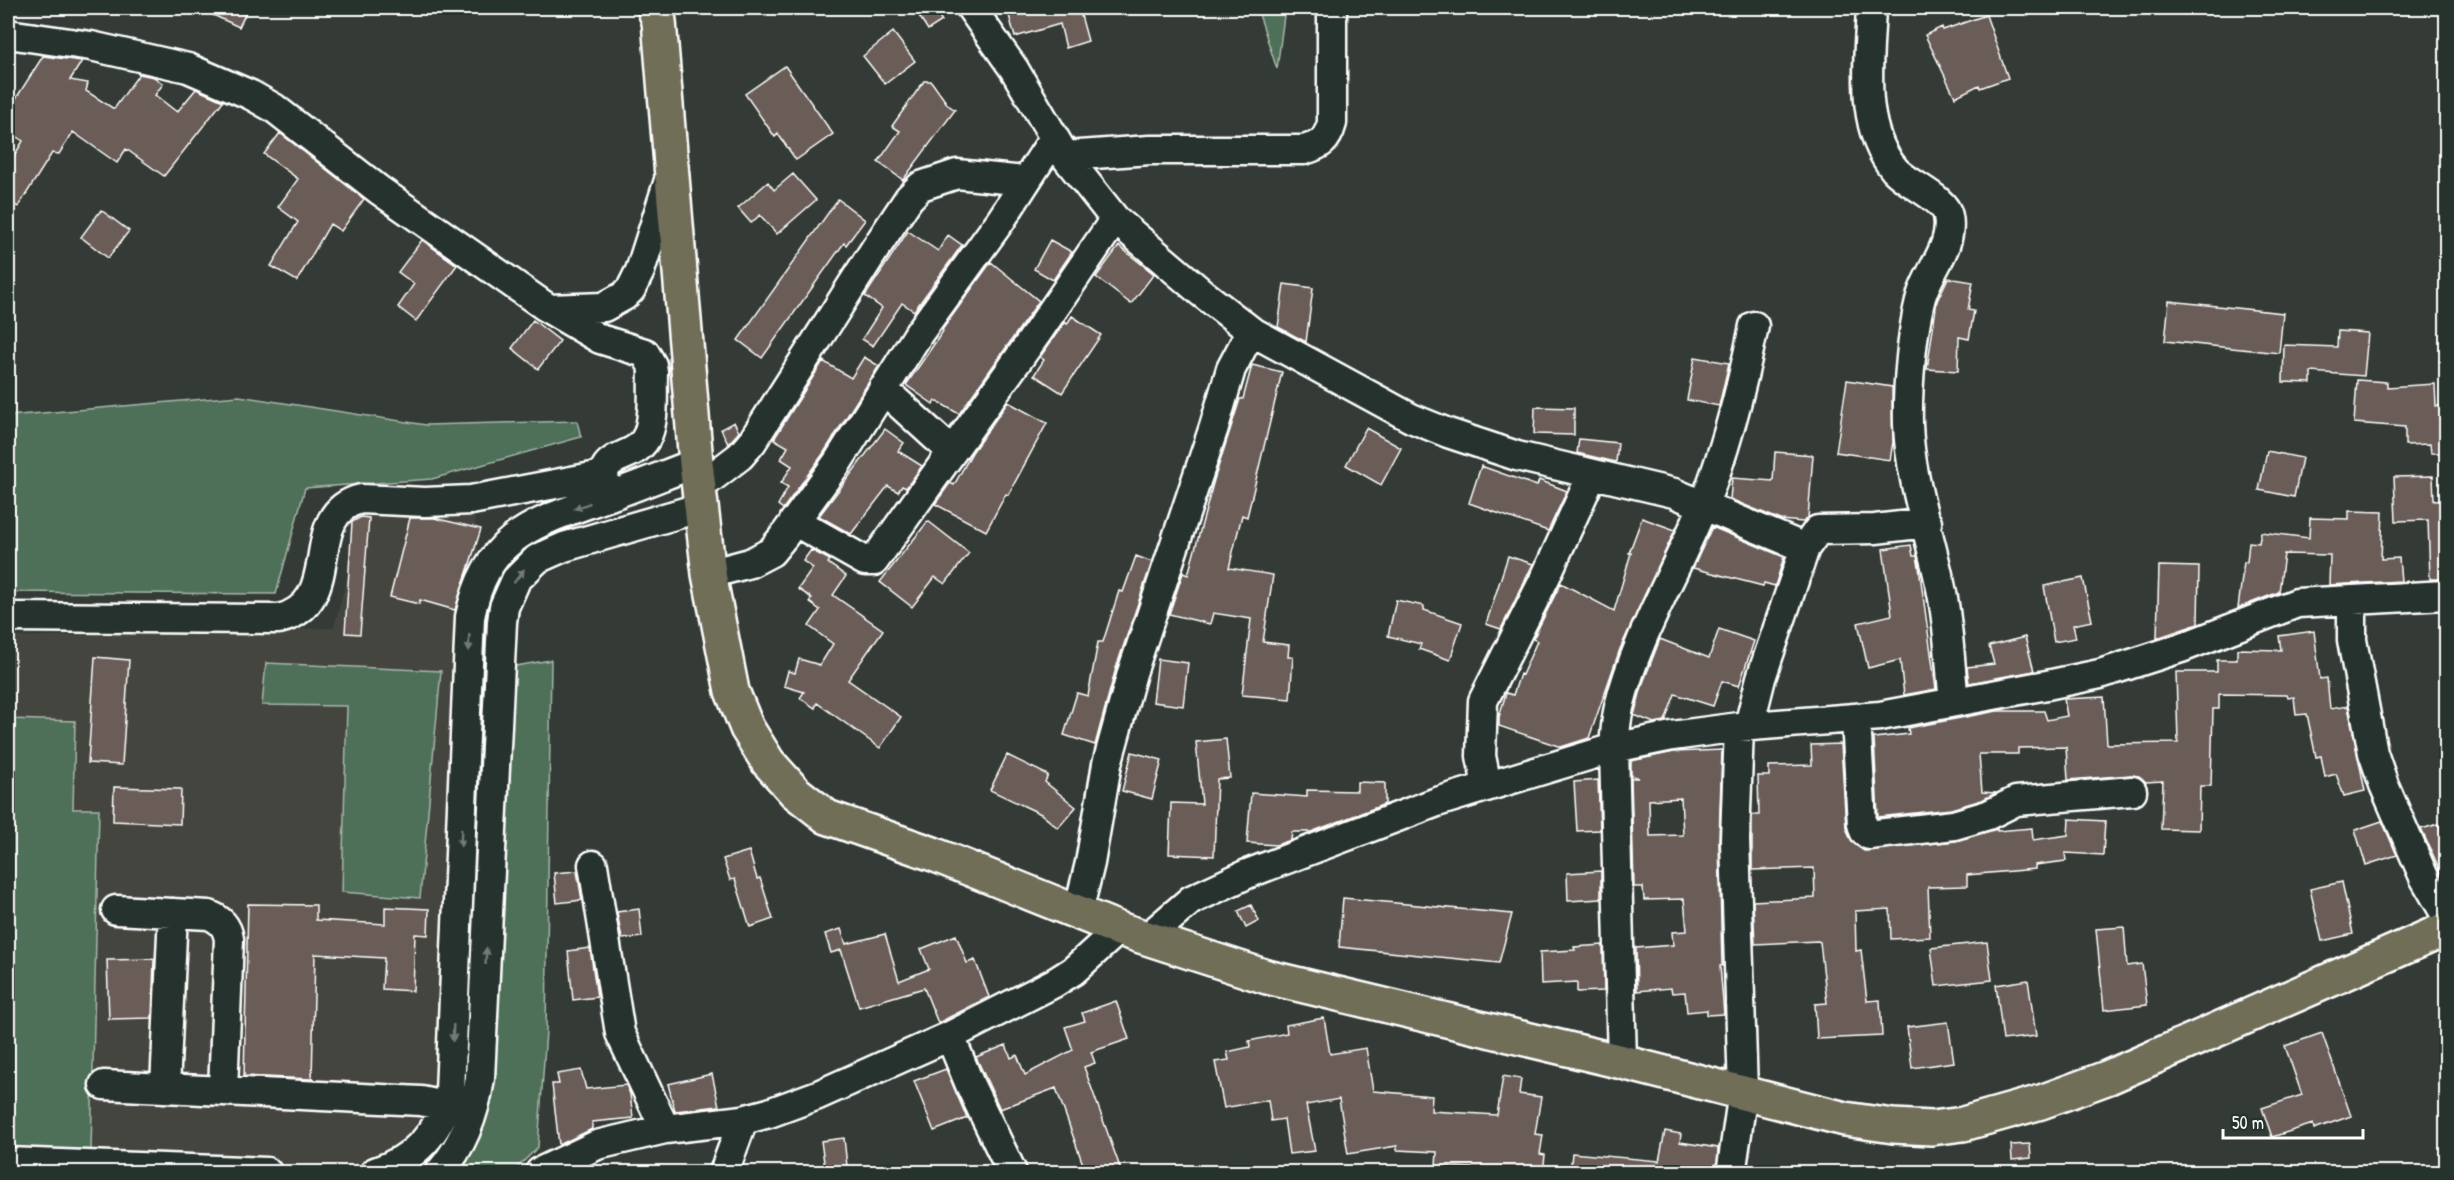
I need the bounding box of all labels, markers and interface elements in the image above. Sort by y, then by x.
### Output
one-way arrow [573,501,591,511]
one-way arrow [513,569,525,584]
one-way arrow [465,634,474,653]
one-way arrow [456,829,466,848]
one-way arrow [481,946,490,965]
one-way arrow [448,1023,458,1042]
scale bar [2223,1102,2362,1140]
text: 50 m [2232,1110,2264,1135]

